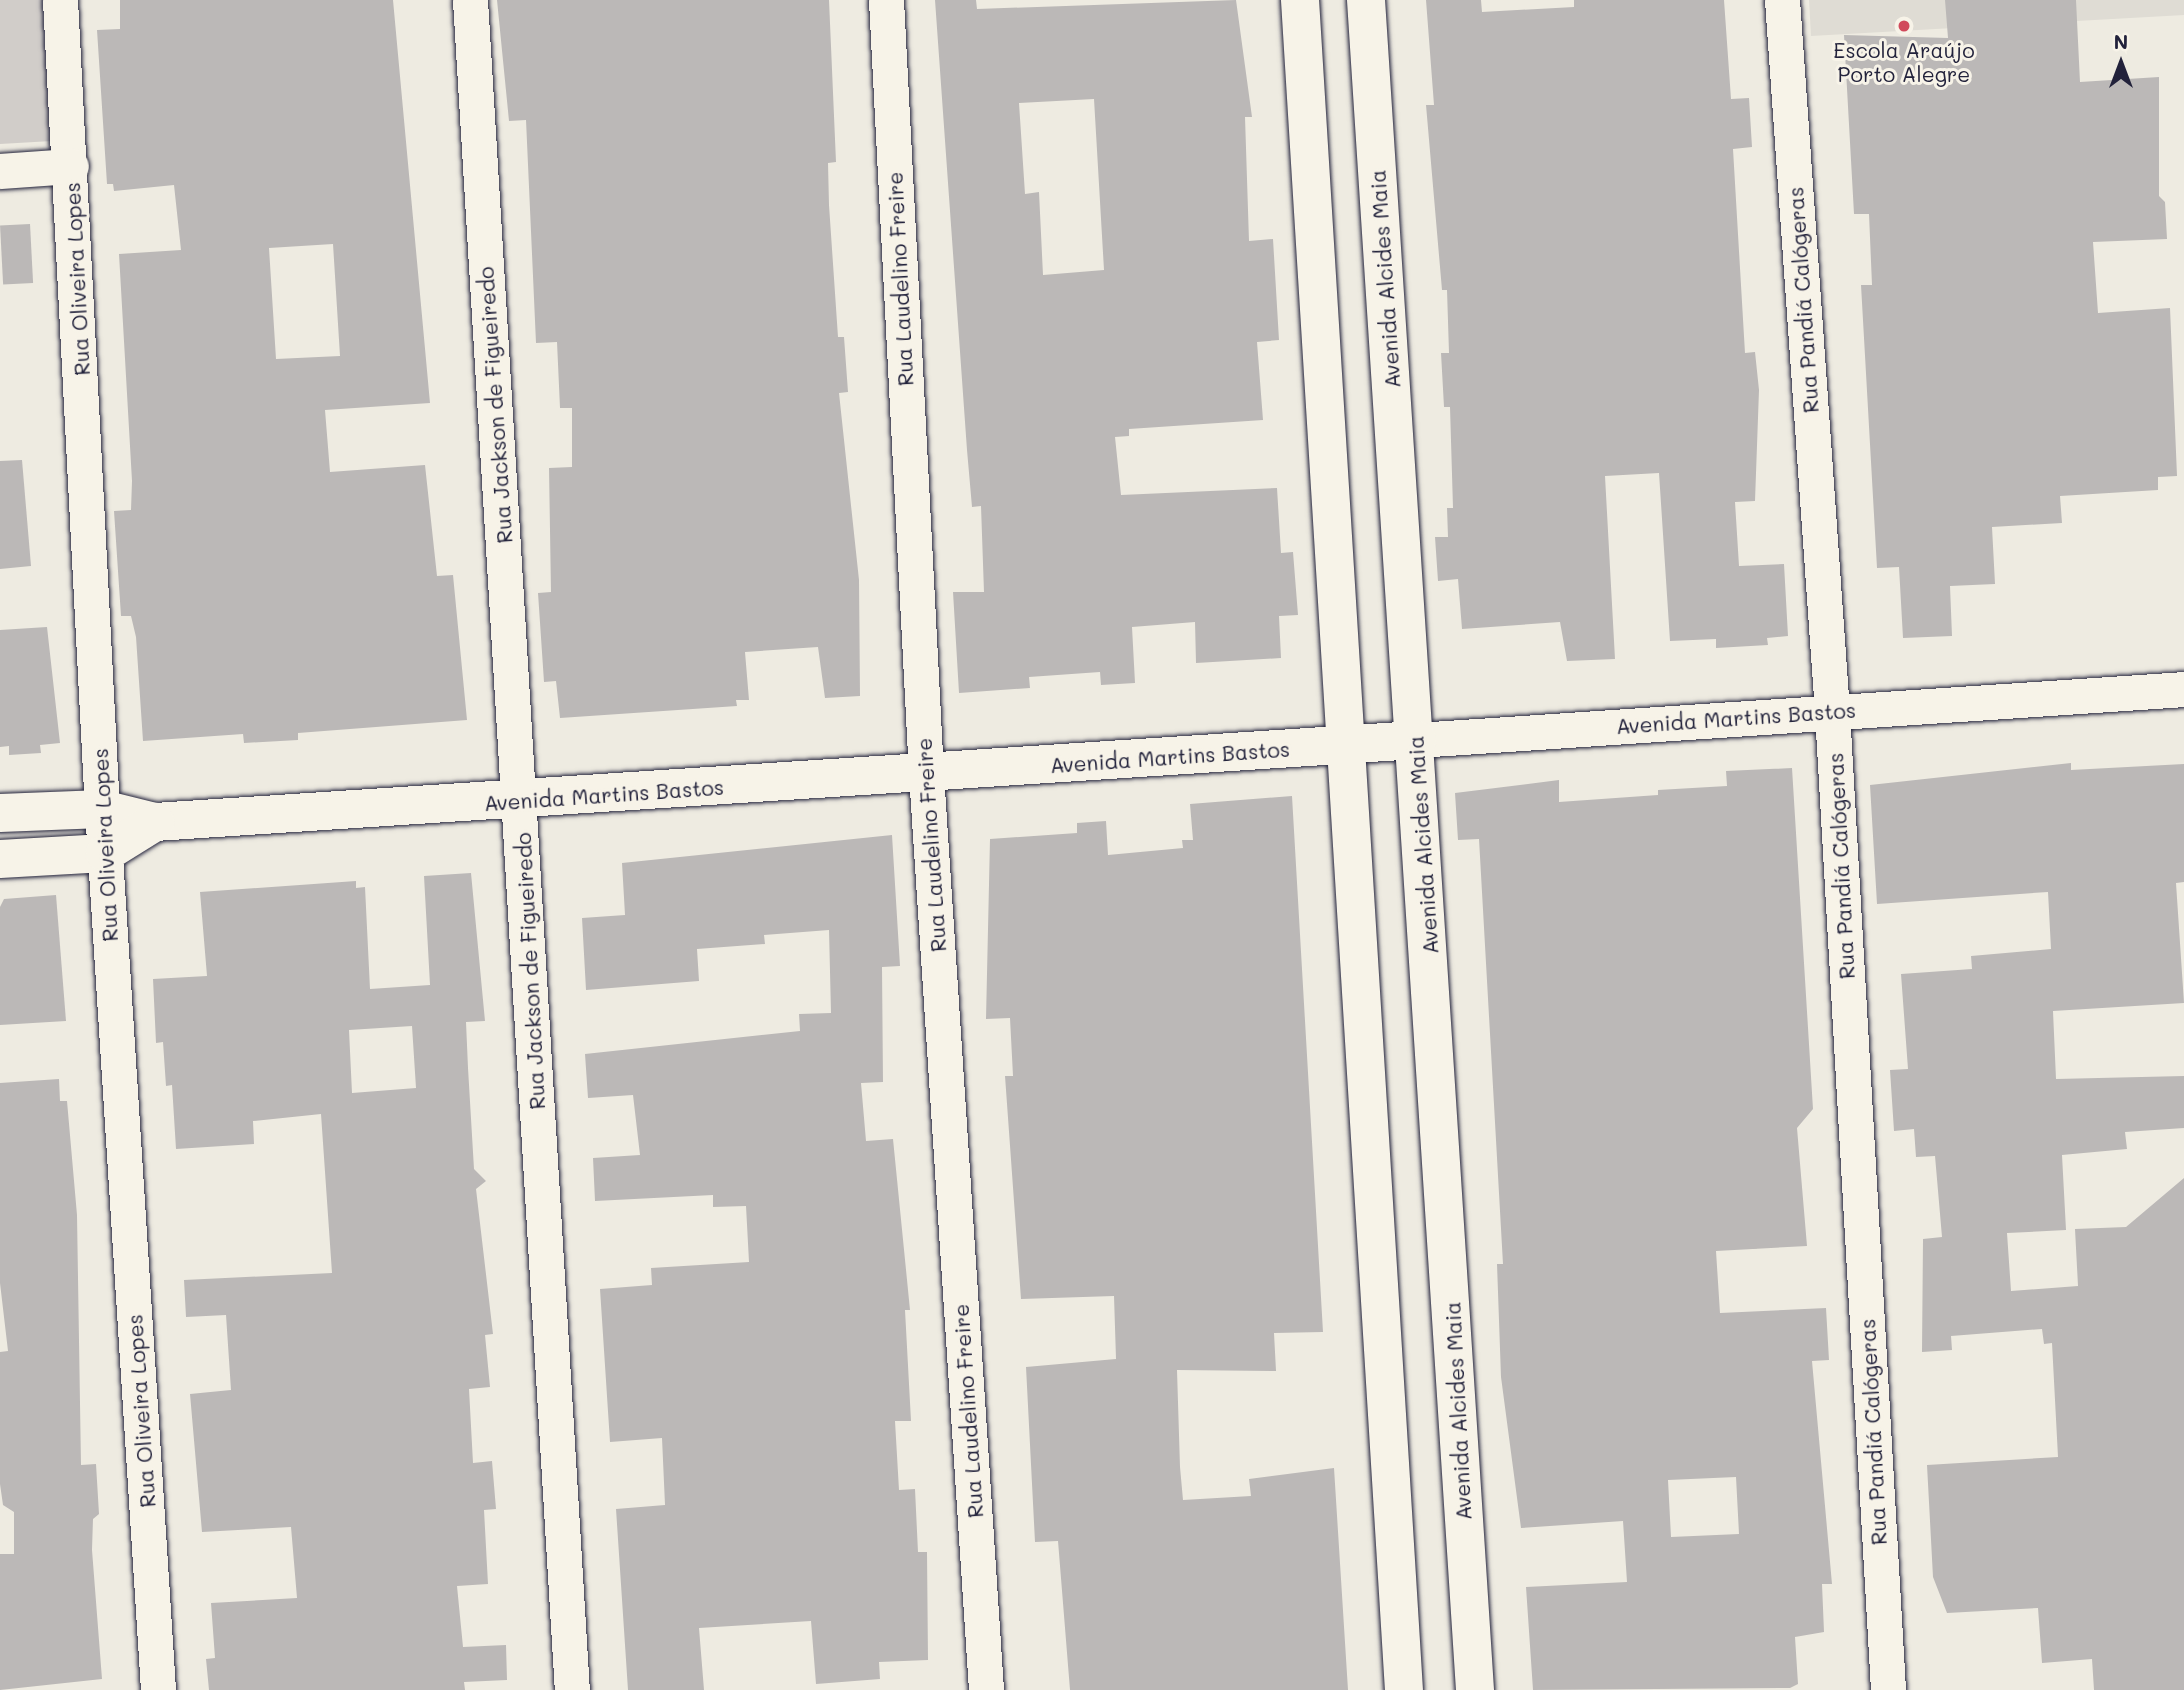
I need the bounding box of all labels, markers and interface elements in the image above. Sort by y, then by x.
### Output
marker: Escola Araújo Porto Alegre [1896,18,1912,34]
north arrow [2086,28,2156,98]
text: N [2114,29,2128,54]
place label: Escola Araújo Porto Alegre [1833,37,1975,87]
street label: Avenida Alcides Maia [1365,169,1405,389]
street label: Rua Laudelino Freire [882,171,918,387]
street label: Rua Oliveira Lopes [59,182,95,376]
street label: Rua Pandiá Calógeras [1783,186,1823,414]
street label: Rua Jackson de Figueiredo [473,266,517,544]
street label: Avenida Martins Bastos [1615,697,1857,739]
street label: Avenida Alcides Maia [1403,735,1443,955]
street label: Avenida Martins Bastos [1049,736,1291,778]
street label: Rua Laudelino Freire [911,737,951,953]
street label: Rua Oliveira Lopes [87,748,123,942]
street label: Rua Pandiá Calógeras [1822,752,1860,980]
street label: Avenida Martins Bastos [483,774,725,816]
street label: Rua Jackson de Figueiredo [510,832,550,1110]
street label: Avenida Alcides Maia [1440,1301,1476,1521]
street label: Rua Laudelino Freire [948,1303,988,1519]
street label: Rua Oliveira Lopes [122,1314,160,1508]
street label: Rua Pandiá Calógeras [1854,1318,1892,1546]

